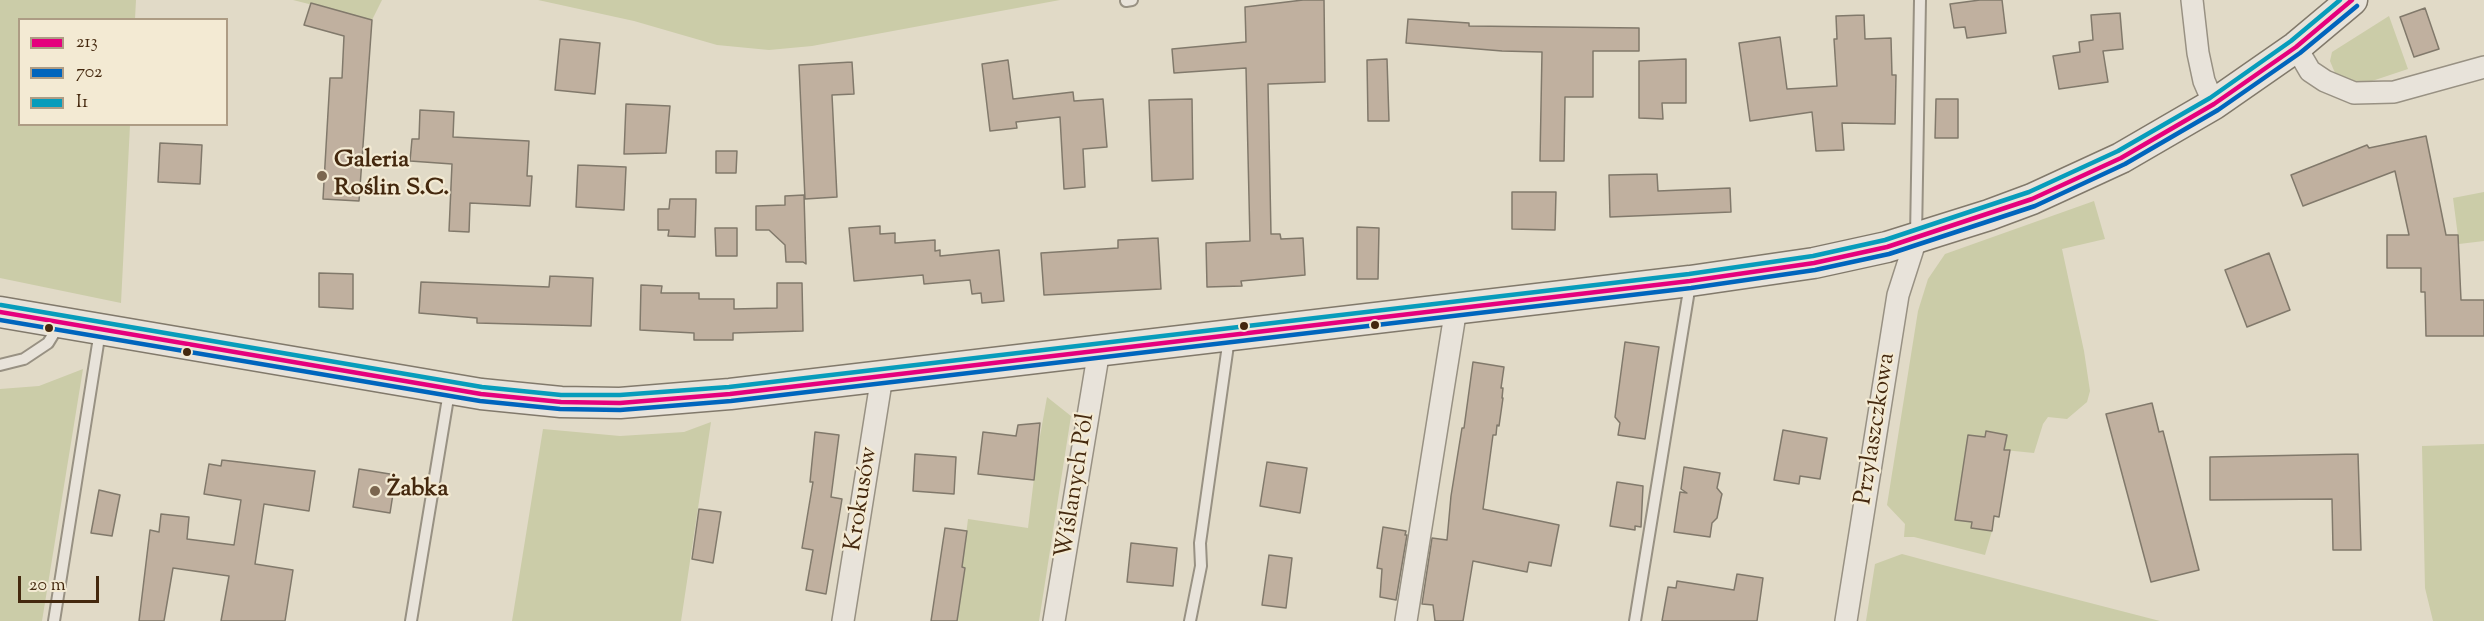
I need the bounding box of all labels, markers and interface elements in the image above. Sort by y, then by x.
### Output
legend [18,18,228,126]
text: 213 [76,30,98,56]
text: 702 [76,60,102,86]
text: I1 [76,90,88,116]
place label: Galeria Roślin S.C. [334,148,449,204]
marker: Galeria Roślin S.C. [315,169,329,183]
unlabelled marker [1369,319,1381,331]
unlabelled marker [1238,320,1250,332]
unlabelled marker [43,322,55,334]
unlabelled marker [181,346,193,358]
street label: Przylaszczkowa [1851,351,1903,507]
street label: Wiślanych Pól [1051,411,1103,561]
street label: Krokusów [841,445,885,553]
place label: Żabka [387,477,448,505]
marker: Żabka [368,484,382,498]
scale bar [21,564,102,602]
text: 20 m [29,573,66,599]

